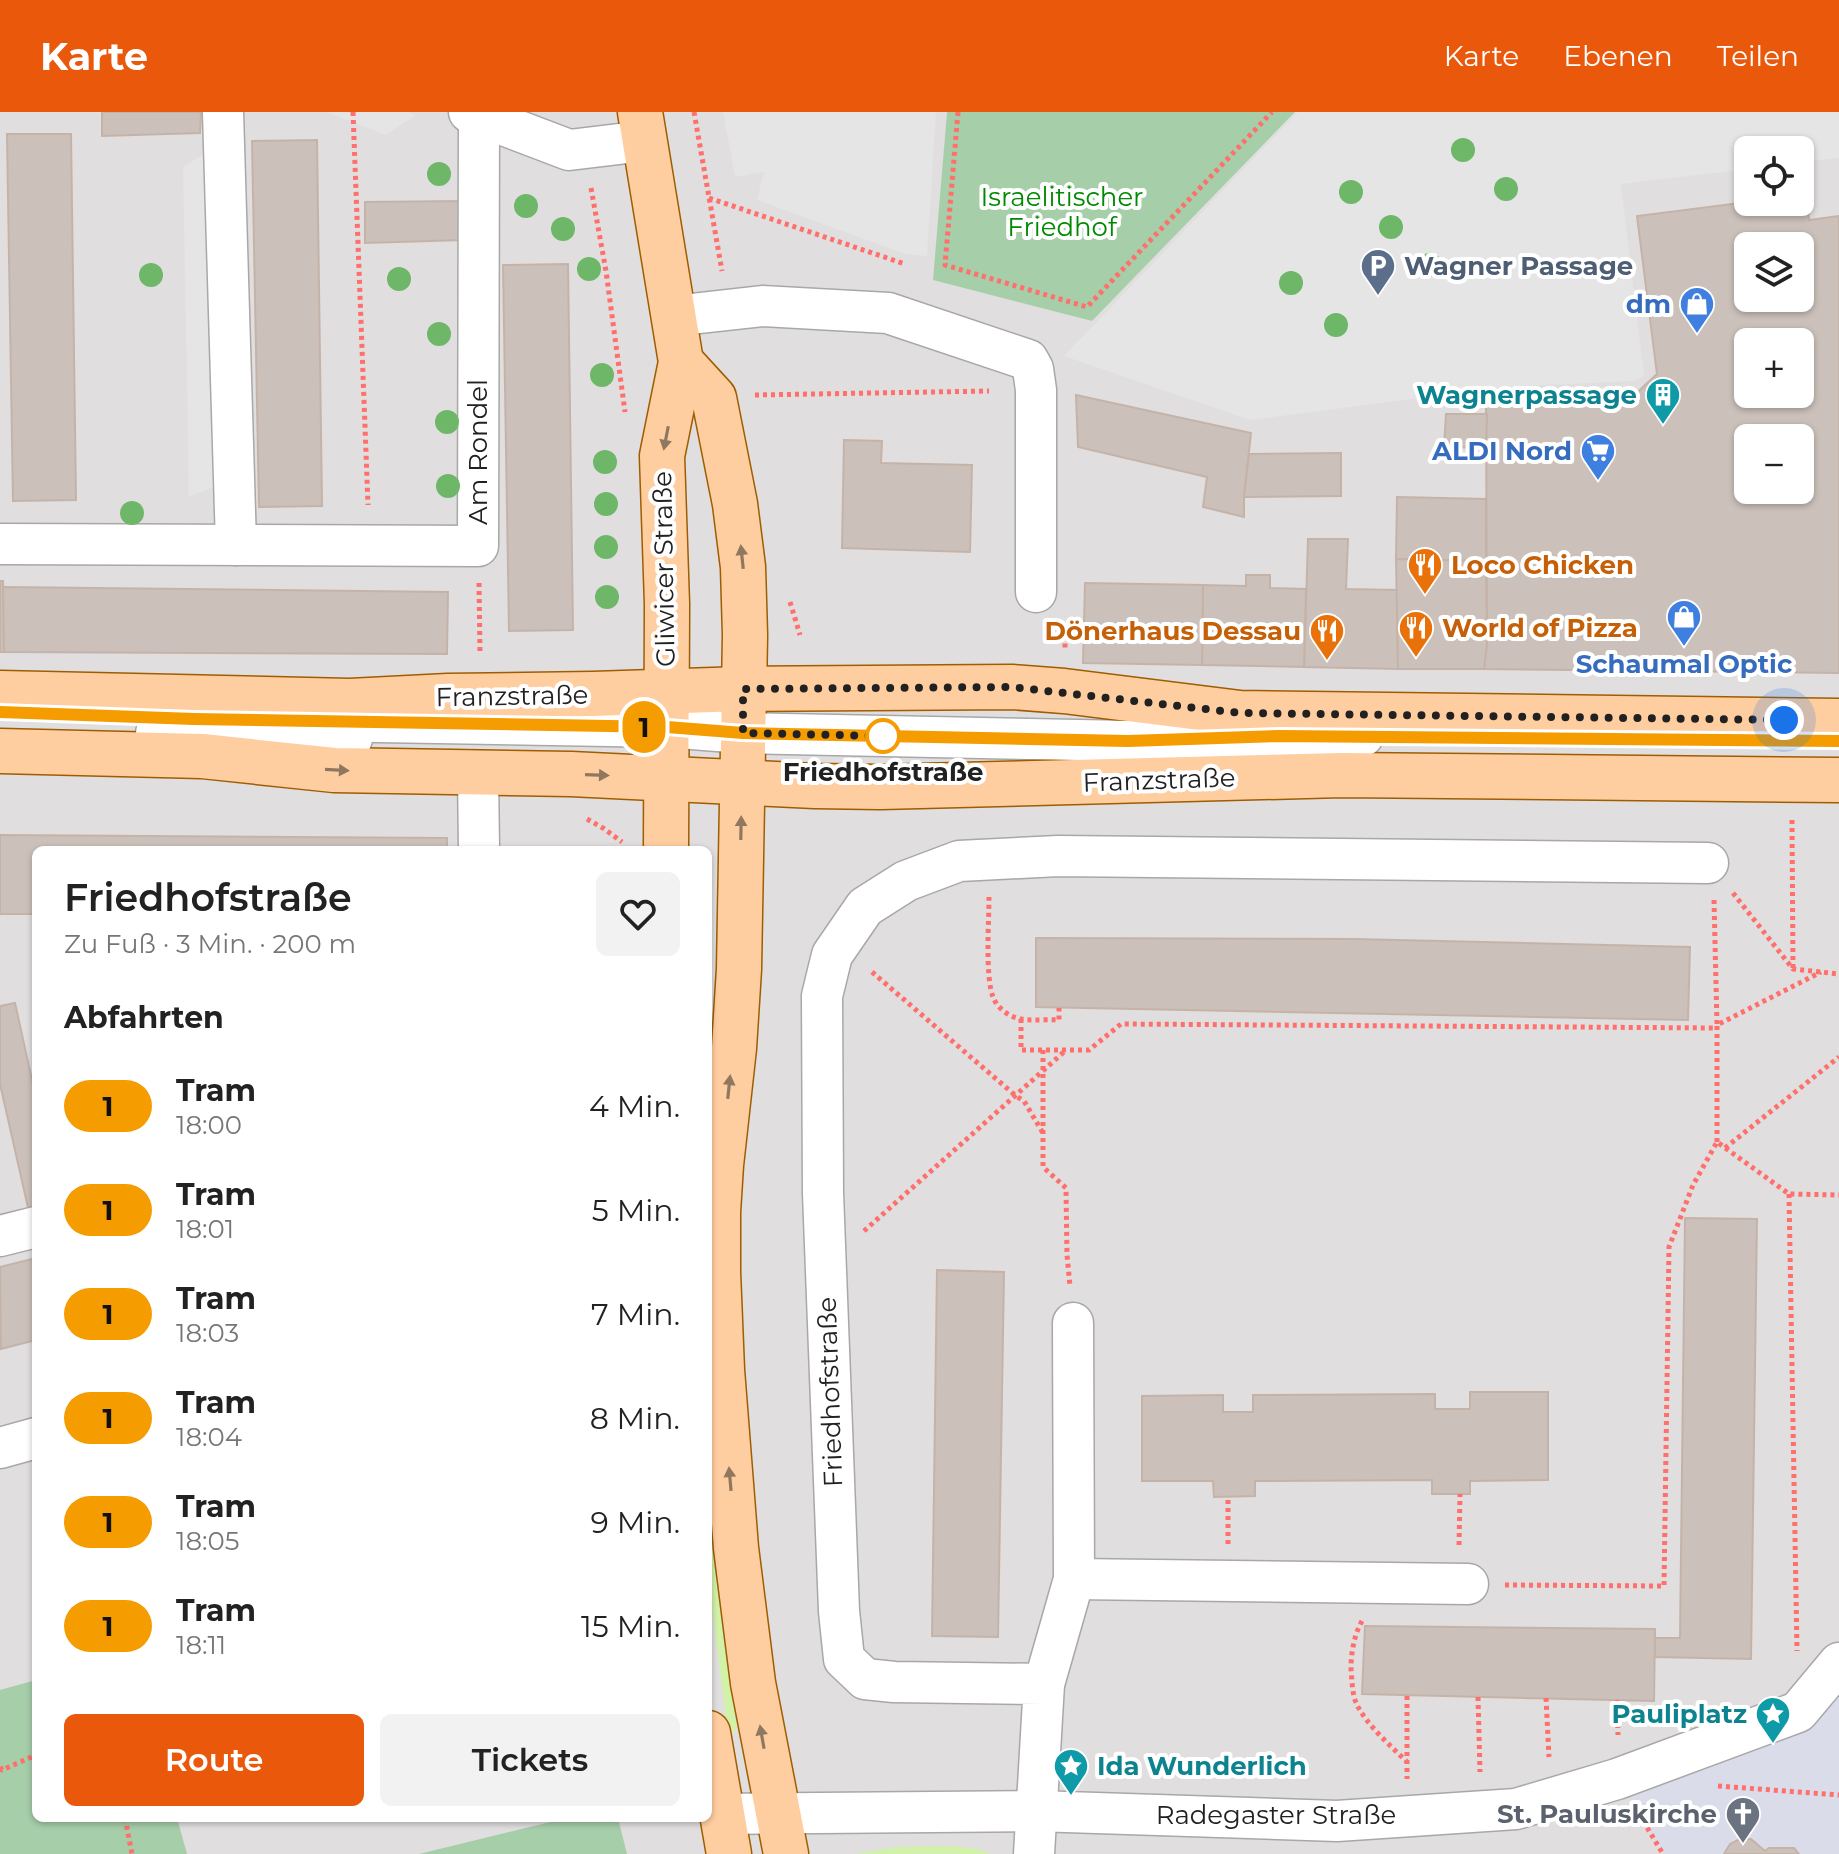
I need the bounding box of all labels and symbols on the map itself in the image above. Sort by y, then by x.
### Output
park label: Israelitischer Friedhof [980,181,1144,243]
parking icon: Wagner Passage [1359,247,1397,297]
place label: Wagner Passage [1404,250,1633,282]
shop icon: dm [1678,285,1716,335]
place label: dm [1626,288,1671,320]
building icon: Wagnerpassage [1644,376,1682,426]
street label: Am Rondel [462,379,494,525]
place label: Wagnerpassage [1416,379,1637,411]
one-way arrow [659,426,672,451]
supermarket icon: ALDI Nord [1579,432,1617,482]
place label: ALDI Nord [1431,435,1572,467]
street label: Gliwicer Straße [646,471,682,667]
one-way arrow [735,544,748,569]
restaurant icon: Loco Chicken [1406,546,1444,596]
place label: Loco Chicken [1451,549,1634,581]
shop icon: Schaumal Optic [1665,598,1703,648]
restaurant icon: World of Pizza [1397,609,1435,659]
restaurant icon: Dönerhaus Dessau [1308,612,1346,662]
place label: World of Pizza [1442,612,1638,644]
place label: Dönerhaus Dessau [1044,615,1301,647]
place label: Schaumal Optic [1576,648,1792,680]
street label: Franzstraße [435,679,589,713]
your location [1764,700,1804,740]
line badge: 1 [618,701,670,753]
marker: Friedhofstraße [866,719,900,753]
place label: Friedhofstraße [783,756,983,788]
street label: Franzstraße [1082,761,1236,799]
one-way arrow [325,763,350,776]
one-way arrow [585,769,610,782]
one-way arrow [735,815,748,840]
one-way arrow [723,1074,736,1099]
street label: Friedhofstraße [811,1296,849,1488]
one-way arrow [723,1466,736,1491]
place icon: Pauliplatz [1754,1695,1792,1745]
place label: Pauliplatz [1612,1698,1747,1730]
one-way arrow [756,1724,768,1749]
place icon: Ida Wunderlich [1052,1747,1090,1797]
place label: Ida Wunderlich [1097,1750,1307,1782]
church icon: St. Pauluskirche [1724,1795,1762,1845]
place label: St. Pauluskirche [1497,1798,1717,1830]
street label: Radegaster Straße [1156,1799,1396,1831]

